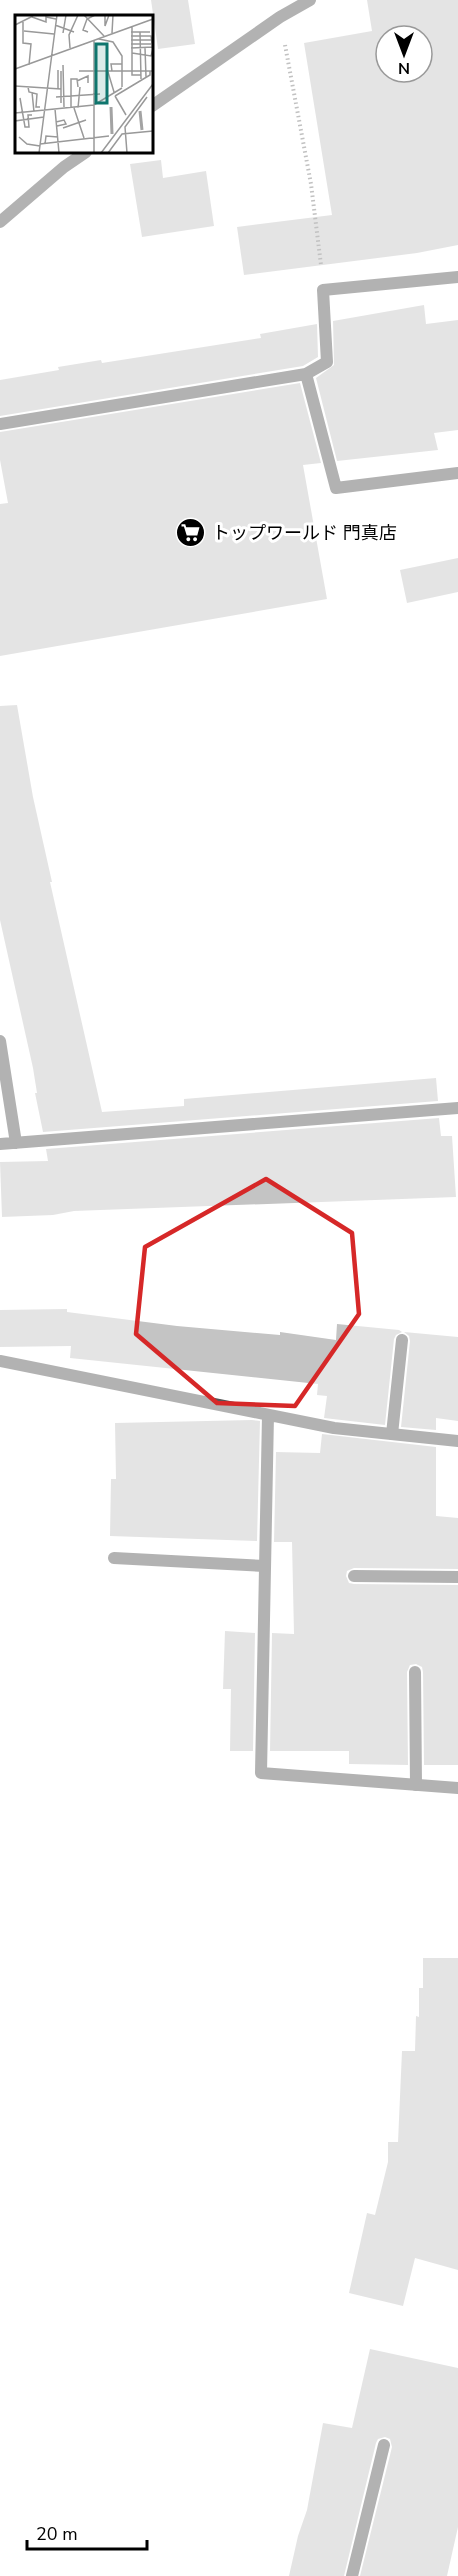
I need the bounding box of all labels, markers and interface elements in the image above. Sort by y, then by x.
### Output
inset map [15,15,153,153]
north arrow [374,24,434,84]
text: N [398,57,410,79]
supermarket icon: トップワールド 門真店 [175,517,207,549]
place label: トップワールド 門真店 [212,521,397,545]
scale bar [27,2513,147,2551]
text: 20 m [36,2522,78,2546]

